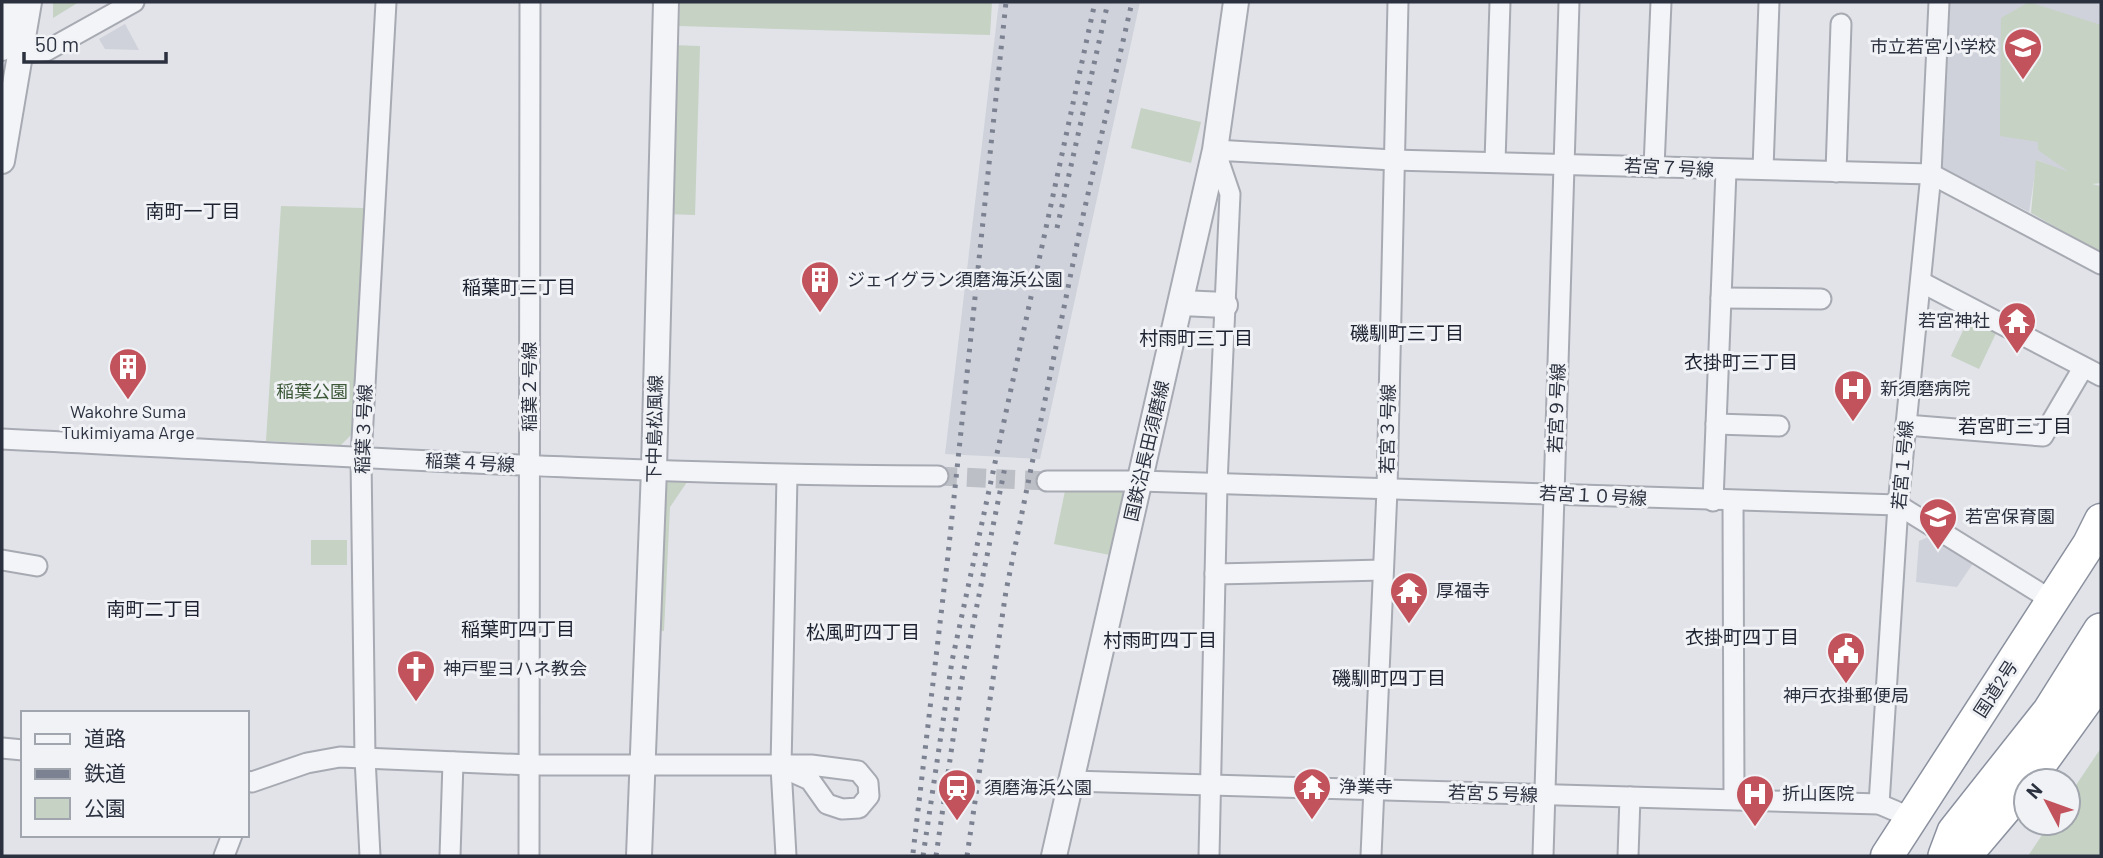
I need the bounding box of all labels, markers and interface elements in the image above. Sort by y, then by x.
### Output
scale bar [24,21,166,65]
school or university icon: 市立若宮小学校 [2002,26,2044,81]
text: 50 m [35,31,79,56]
place label: 市立若宮小学校 [1870,35,1996,57]
street label: 若宮７号線 [1624,154,1715,180]
district label: 南町一丁目 [145,199,241,222]
building icon: ジェイグラン須磨海浜公園 [799,259,841,314]
place label: ジェイグラン須磨海浜公園 [847,268,1063,290]
district label: 稲葉町三丁目 [462,275,576,298]
temple icon: 若宮神社 [1996,300,2038,355]
place label: 若宮神社 [1918,309,1990,331]
district label: 磯馴町三丁目 [1350,321,1464,344]
district label: 村雨町三丁目 [1139,326,1253,349]
street label: 稲葉２号線 [518,342,540,432]
building icon: Wakohre Suma Tukimiyama Arge [107,346,149,401]
district label: 衣掛町三丁目 [1684,350,1798,373]
street label: 若宮９号線 [1543,363,1569,453]
hospital icon: 新須磨病院 [1832,368,1874,423]
street label: 下中島松風線 [642,375,666,483]
place label: 新須磨病院 [1880,377,1970,399]
street label: 国鉄沿長田須磨線 [1119,378,1173,523]
park label: 稲葉公園 [276,380,348,402]
street label: 稲葉３号線 [350,384,376,474]
street label: 若宮３号線 [1375,384,1399,474]
place label: Wakohre Suma Tukimiyama Arge [61,400,195,443]
district label: 若宮町三丁目 [1958,414,2072,437]
street label: 若宮１号線 [1887,419,1917,511]
street label: 稲葉４号線 [425,449,516,475]
street label: 若宮１０号線 [1539,481,1648,509]
school or university icon: 若宮保育園 [1917,496,1959,551]
place label: 若宮保育園 [1965,505,2055,527]
temple icon: 厚福寺 [1388,570,1430,625]
place label: 厚福寺 [1436,579,1490,601]
district label: 南町二丁目 [106,597,202,620]
district label: 稲葉町四丁目 [461,617,575,640]
district label: 松風町四丁目 [806,620,920,643]
district label: 衣掛町四丁目 [1685,625,1799,648]
district label: 村雨町四丁目 [1103,628,1217,651]
public building icon: 神戸衣掛郵便局 [1825,630,1867,685]
church icon: 神戸聖ヨハネ教会 [395,648,437,703]
street label: 国道2号 [1969,656,2022,721]
place label: 神戸聖ヨハネ教会 [443,657,587,679]
district label: 磯馴町四丁目 [1332,666,1446,689]
place label: 神戸衣掛郵便局 [1783,684,1909,706]
legend [21,711,248,837]
text: 道路 [84,725,126,750]
text: 鉄道 [84,760,126,785]
temple icon: 浄業寺 [1291,766,1333,821]
station icon: 須磨海浜公園 [936,767,978,822]
north arrow [2012,767,2082,837]
hospital icon: 折山医院 [1734,773,1776,828]
place label: 浄業寺 [1339,775,1393,797]
place label: 須磨海浜公園 [984,776,1092,798]
text: N [2021,778,2047,803]
street label: 若宮５号線 [1448,780,1538,806]
place label: 折山医院 [1782,782,1854,804]
text: 公園 [84,795,126,820]

